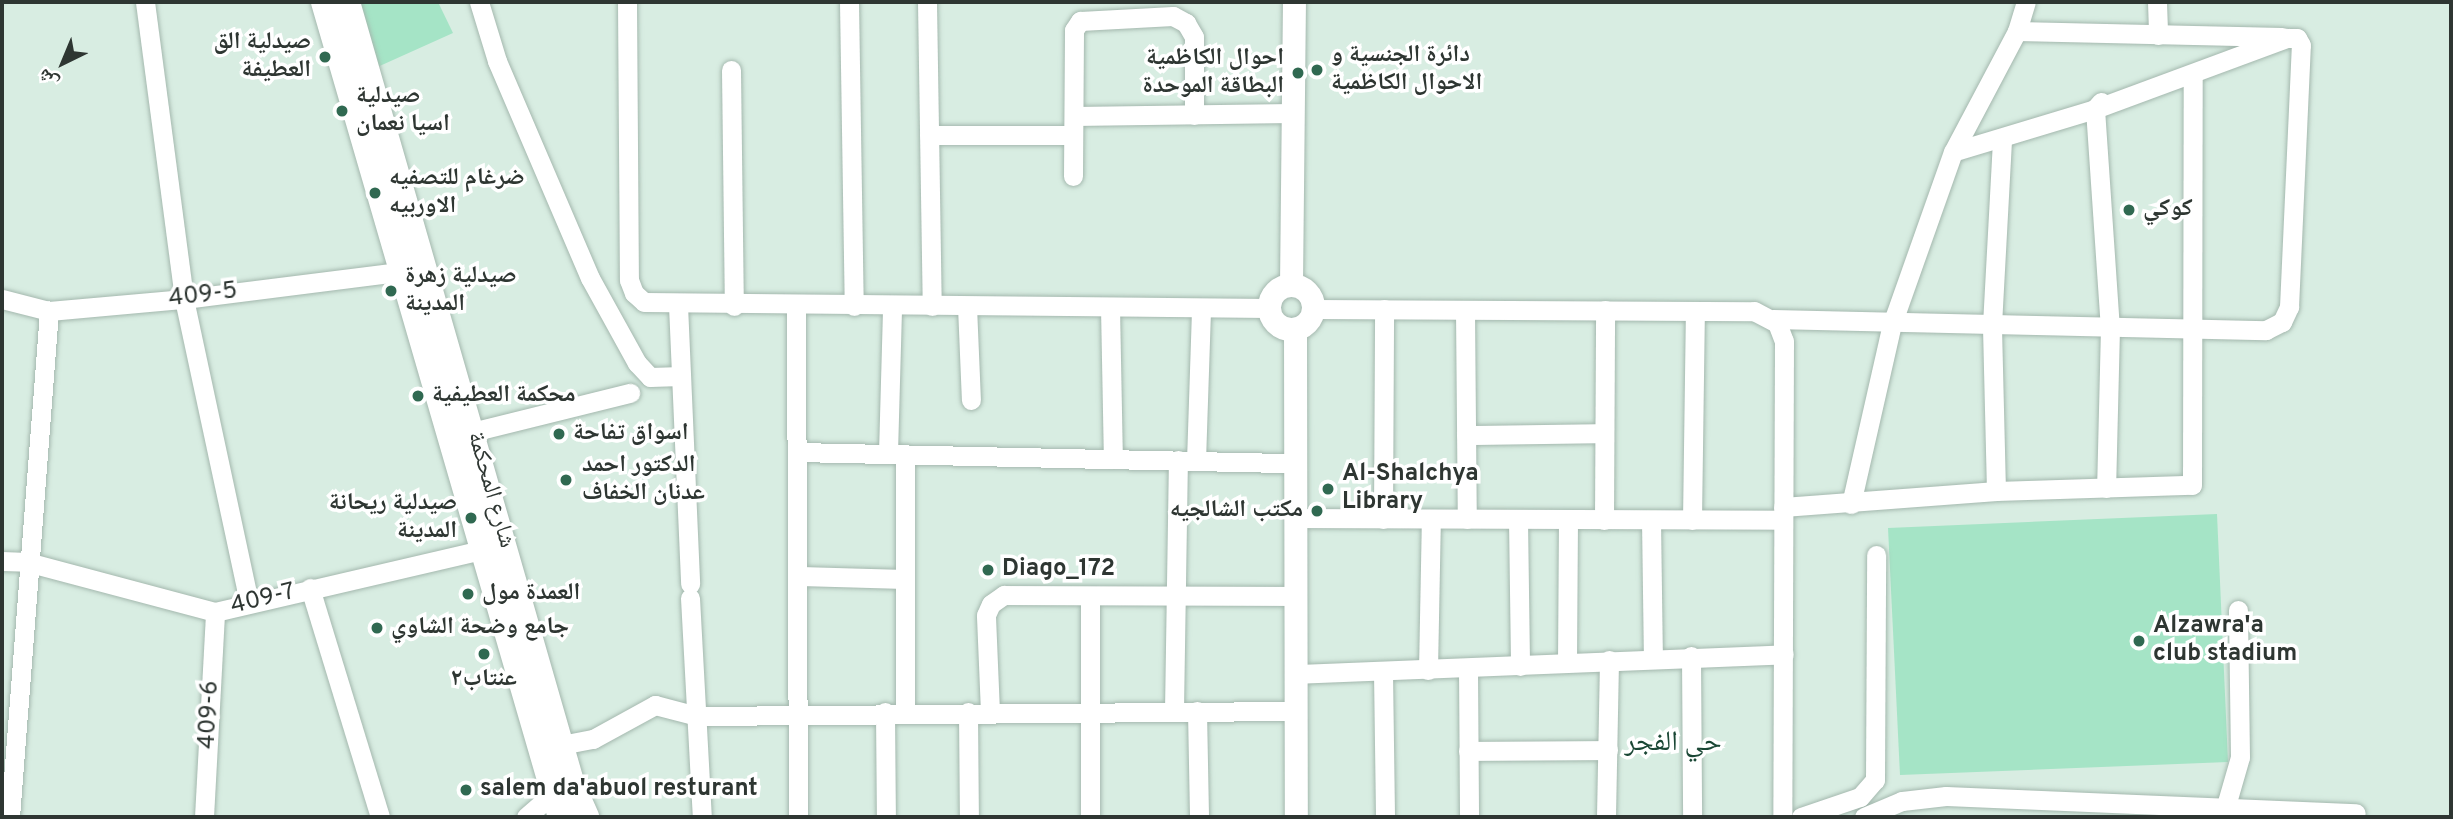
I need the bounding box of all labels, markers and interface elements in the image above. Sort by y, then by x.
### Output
north arrow [28,28,98,98]
place label: صيدلية الق العطيفة [213,29,311,85]
place label: دائرة الجنسية و الاحوال الكاظمية [1331,42,1482,98]
place label: احوال الكاظمية البطاقة الموحدة [1143,45,1284,101]
marker: صيدلية الق العطيفة [317,49,333,65]
marker: دائرة الجنسية و الاحوال الكاظمية [1309,62,1325,78]
text: ش [33,63,64,94]
marker: احوال الكاظمية البطاقة الموحدة [1290,65,1306,81]
place label: صيدلية اسيا نعمان [356,83,450,139]
marker: صيدلية اسيا نعمان [334,103,350,119]
place label: ضرغام للتصفيه الاوربيه [389,165,525,221]
marker: ضرغام للتصفيه الاوربيه [367,185,383,201]
place label: كوكي [2143,196,2193,224]
marker: كوكي [2121,202,2137,218]
place label: صيدلية زهرة المدينة [405,263,517,319]
street label: 409-5 [167,277,239,315]
marker: صيدلية زهرة المدينة [383,283,399,299]
place label: محكمة العطيفية [432,382,575,410]
marker: محكمة العطيفية [410,388,426,404]
place label: اسواق تفاحة [573,420,689,448]
marker: اسواق تفاحة [551,426,567,442]
street label: شارع المحكمة [460,428,520,552]
place label: الدكتور احمد عدنان الخفاف [582,452,705,508]
place label: Al-Shalchya Library [1342,461,1479,517]
marker: الدكتور احمد عدنان الخفاف [556,470,576,490]
marker: Al-Shalchya Library [1320,481,1336,497]
place label: صيدلية ريحانة المدينة [329,490,457,546]
place label: مكتب الشالجيه [1170,497,1303,525]
marker: مكتب الشالجيه [1309,503,1325,519]
marker: صيدلية ريحانة المدينة [463,510,479,526]
place label: Diago_172 [1002,556,1115,584]
marker: Diago_172 [980,562,996,578]
street label: 409-7 [228,578,298,622]
place label: العمدة مول [482,580,580,608]
marker: العمدة مول [460,586,476,602]
place label: Alzawra'a club stadium [2153,613,2297,669]
place label: جامع وضحة الشاوي [391,614,569,642]
marker: جامع وضحة الشاوي [369,620,385,636]
marker: Alzawra'a club stadium [2131,633,2147,649]
marker: عنتاب٢ [476,646,492,662]
place label: عنتاب٢ [451,666,517,694]
street label: 409-6 [194,680,226,750]
district label: حي الفجر [1624,726,1722,760]
place label: salem da'abuol resturant [480,776,758,804]
marker: salem da'abuol resturant [458,782,474,798]

